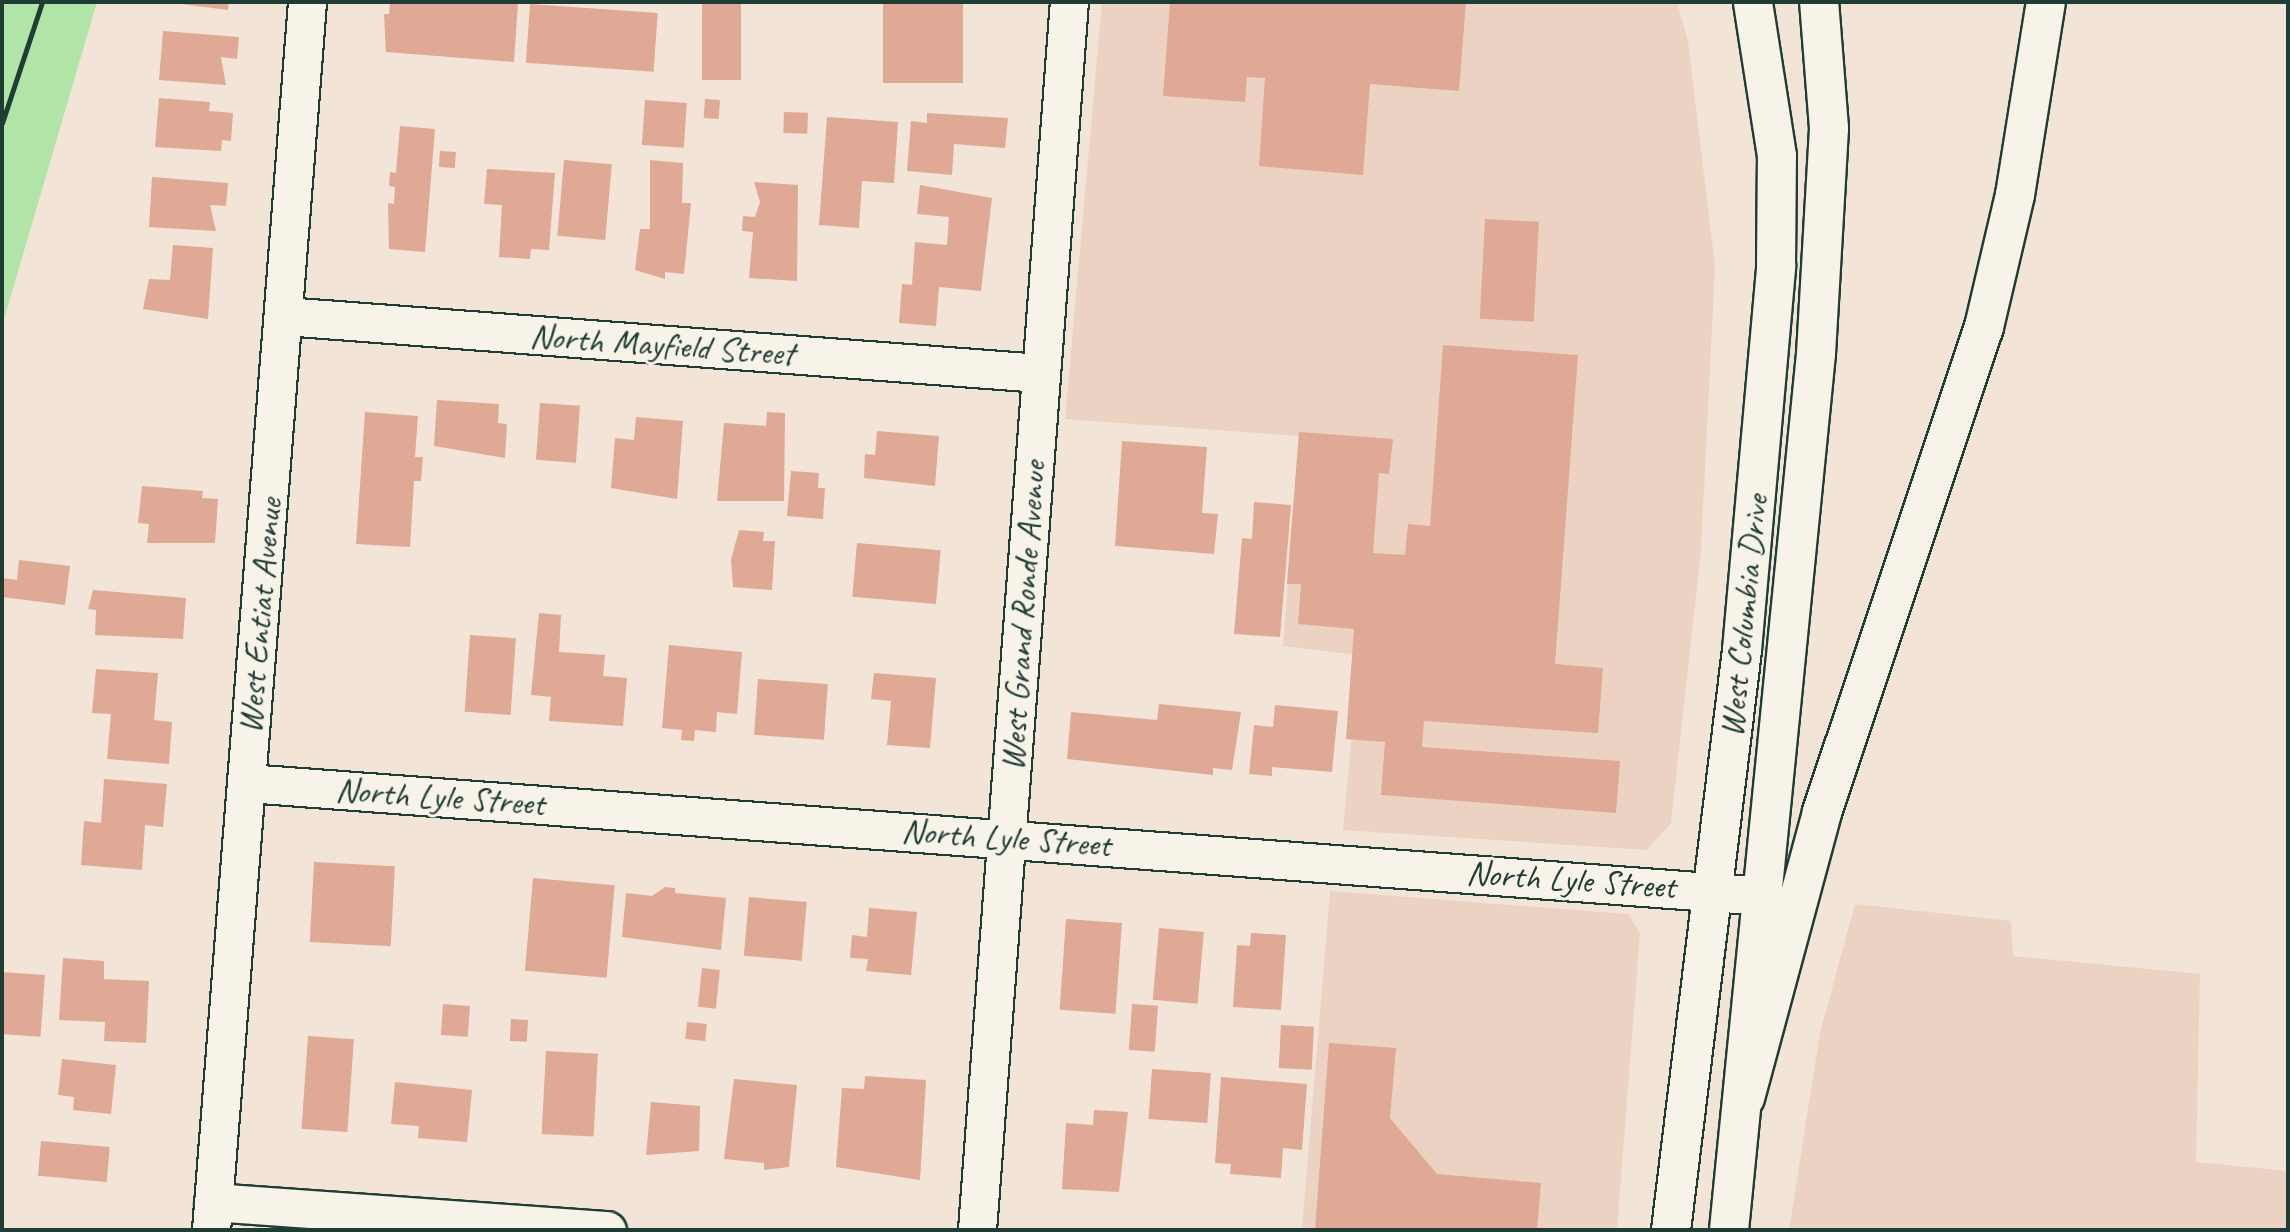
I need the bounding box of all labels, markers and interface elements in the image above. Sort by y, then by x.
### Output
street label: North Mayfield Street [528,315,796,375]
street label: West Grand Ronde Avenue [991,459,1055,773]
street label: West Columbia Drive [1710,491,1778,741]
street label: West Entiat Avenue [229,497,291,735]
street label: North Lyle Street [334,769,546,825]
street label: North Lyle Street [900,810,1112,866]
street label: North Lyle Street [1465,852,1677,908]

